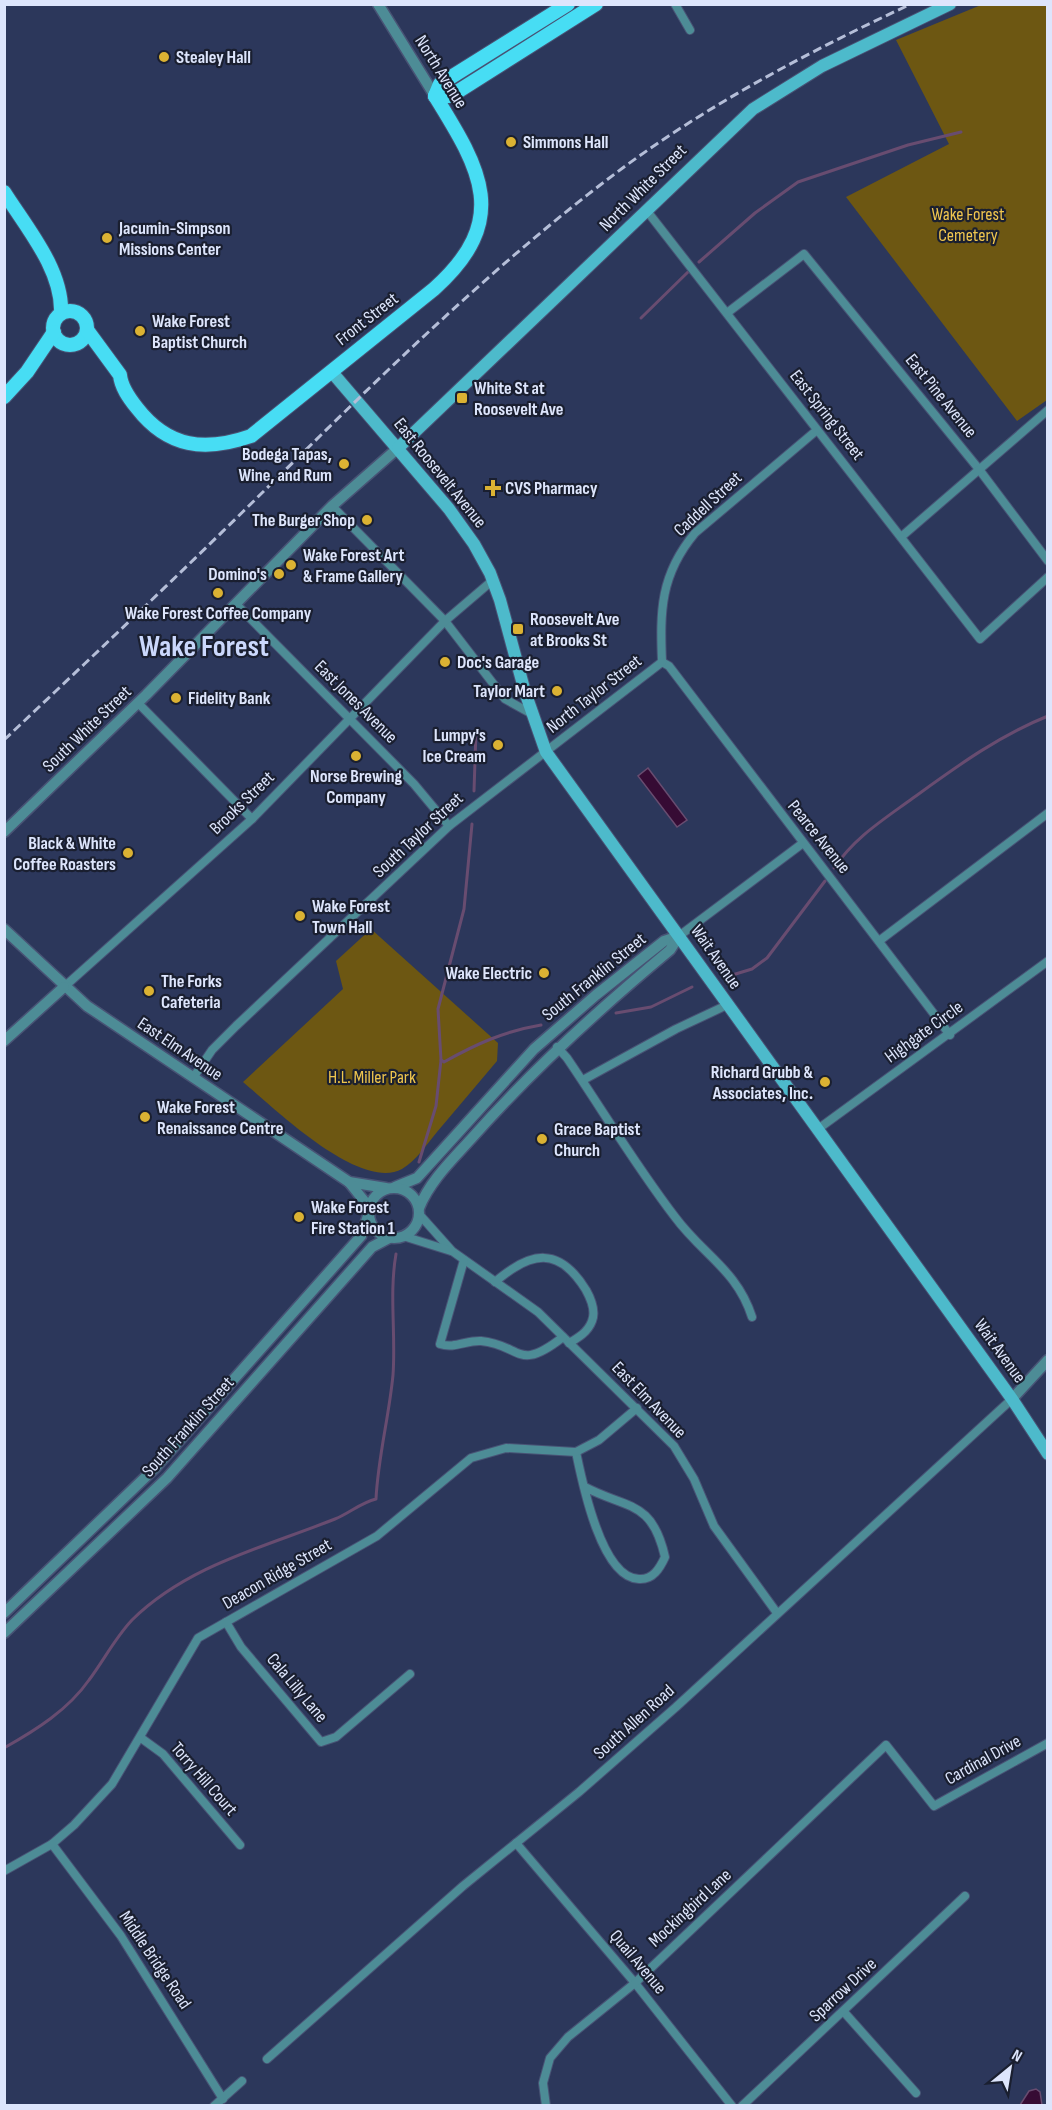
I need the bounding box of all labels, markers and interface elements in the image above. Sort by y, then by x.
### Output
street label: North Avenue [410,32,472,112]
place label: Stealey Hall [176,47,251,68]
marker: Stealey Hall [157,50,171,64]
place label: Simmons Hall [523,132,608,153]
marker: Simmons Hall [504,135,518,149]
street label: North White Street [595,140,691,236]
park label: Wake Forest Cemetery [932,204,1005,246]
place label: Jacumin-Simpson Missions Center [118,218,230,260]
marker: Jacumin-Simpson Missions Center [100,231,114,245]
street label: Front Street [332,288,403,350]
place label: Wake Forest Baptist Church [152,311,247,353]
marker: Wake Forest Baptist Church [133,324,147,338]
street label: East Pine Avenue [901,350,981,442]
street label: East Spring Street [785,366,869,465]
place label: White St at Roosevelt Ave [474,378,564,420]
marker: White St at Roosevelt Ave [455,391,469,405]
street label: East Roosevelt Avenue [389,414,491,532]
place label: Bodega Tapas, Wine, and Rum [238,444,332,486]
marker: Bodega Tapas, Wine, and Rum [337,457,351,471]
street label: Caddell Street [670,467,747,541]
place label: CVS Pharmacy [505,478,598,499]
marker: CVS Pharmacy [486,481,500,495]
place label: The Burger Shop [252,510,355,531]
marker: The Burger Shop [360,513,374,527]
place label: Wake Forest Art & Frame Gallery [303,545,404,587]
marker: Wake Forest Art & Frame Gallery [284,558,298,572]
place label: Domino's [208,564,267,585]
marker: Domino's [272,567,286,581]
marker: Wake Forest Coffee Company [211,586,225,600]
place label: Wake Forest Coffee Company [125,603,312,624]
place label: Roosevelt Ave at Brooks St [530,609,620,651]
marker: Roosevelt Ave at Brooks St [511,622,525,636]
district label: Wake Forest [139,629,269,665]
street label: North Taylor Street [542,650,646,738]
place label: Doc's Garage [457,652,539,673]
marker: Doc's Garage [438,655,452,669]
street label: East Jones Avenue [310,656,402,748]
street label: South White Street [38,681,136,776]
place label: Taylor Mart [473,681,545,702]
marker: Taylor Mart [550,684,564,698]
place label: Fidelity Bank [188,688,271,709]
marker: Fidelity Bank [169,691,183,705]
place label: Lumpy's Ice Cream [422,725,486,767]
marker: Lumpy's Ice Cream [491,738,505,752]
marker: Norse Brewing Company [349,749,363,763]
place label: Norse Brewing Company [310,766,402,808]
street label: Brooks Street [205,767,279,839]
street label: South Taylor Street [369,788,468,882]
street label: Pearce Avenue [783,796,855,878]
place label: Black & White Coffee Roasters [13,833,116,875]
marker: Black & White Coffee Roasters [121,846,135,860]
place label: Wake Forest Town Hall [312,896,390,938]
marker: Wake Forest Town Hall [293,909,307,923]
street label: Wait Avenue [686,921,746,993]
street label: South Franklin Street [538,928,651,1025]
place label: Wake Electric [445,963,532,984]
marker: Wake Electric [537,966,551,980]
place label: The Forks Cafeteria [161,971,222,1013]
marker: The Forks Cafeteria [142,984,156,998]
street label: Highgate Circle [881,997,967,1067]
street label: East Elm Avenue [133,1013,227,1085]
place label: Richard Grubb & Associates, Inc. [711,1062,813,1104]
park label: H.L. Miller Park [328,1067,416,1088]
marker: Richard Grubb & Associates, Inc. [818,1075,832,1089]
place label: Wake Forest Renaissance Centre [157,1097,283,1139]
marker: Wake Forest Renaissance Centre [138,1110,152,1124]
place label: Grace Baptist Church [554,1119,640,1161]
marker: Grace Baptist Church [535,1132,549,1146]
place label: Wake Forest Fire Station 1 [311,1197,395,1239]
marker: Wake Forest Fire Station 1 [292,1210,306,1224]
street label: Wait Avenue [970,1315,1030,1387]
street label: East Elm Avenue [607,1357,691,1443]
street label: South Franklin Street [138,1372,239,1481]
street label: Deacon Ridge Street [219,1534,336,1614]
street label: Cala Lilly Lane [262,1649,332,1727]
street label: South Allen Road [589,1680,679,1764]
street label: Cardinal Drive [941,1731,1025,1789]
street label: Torry Hill Court [166,1738,242,1820]
street label: Mockingbird Lane [644,1864,736,1952]
street label: Middle Bridge Road [114,1907,196,2013]
street label: Quail Avenue [605,1926,671,1998]
street label: Sparrow Drive [805,1954,881,2026]
north arrow [980,2038,1040,2098]
text: N [1008,2046,1025,2067]

